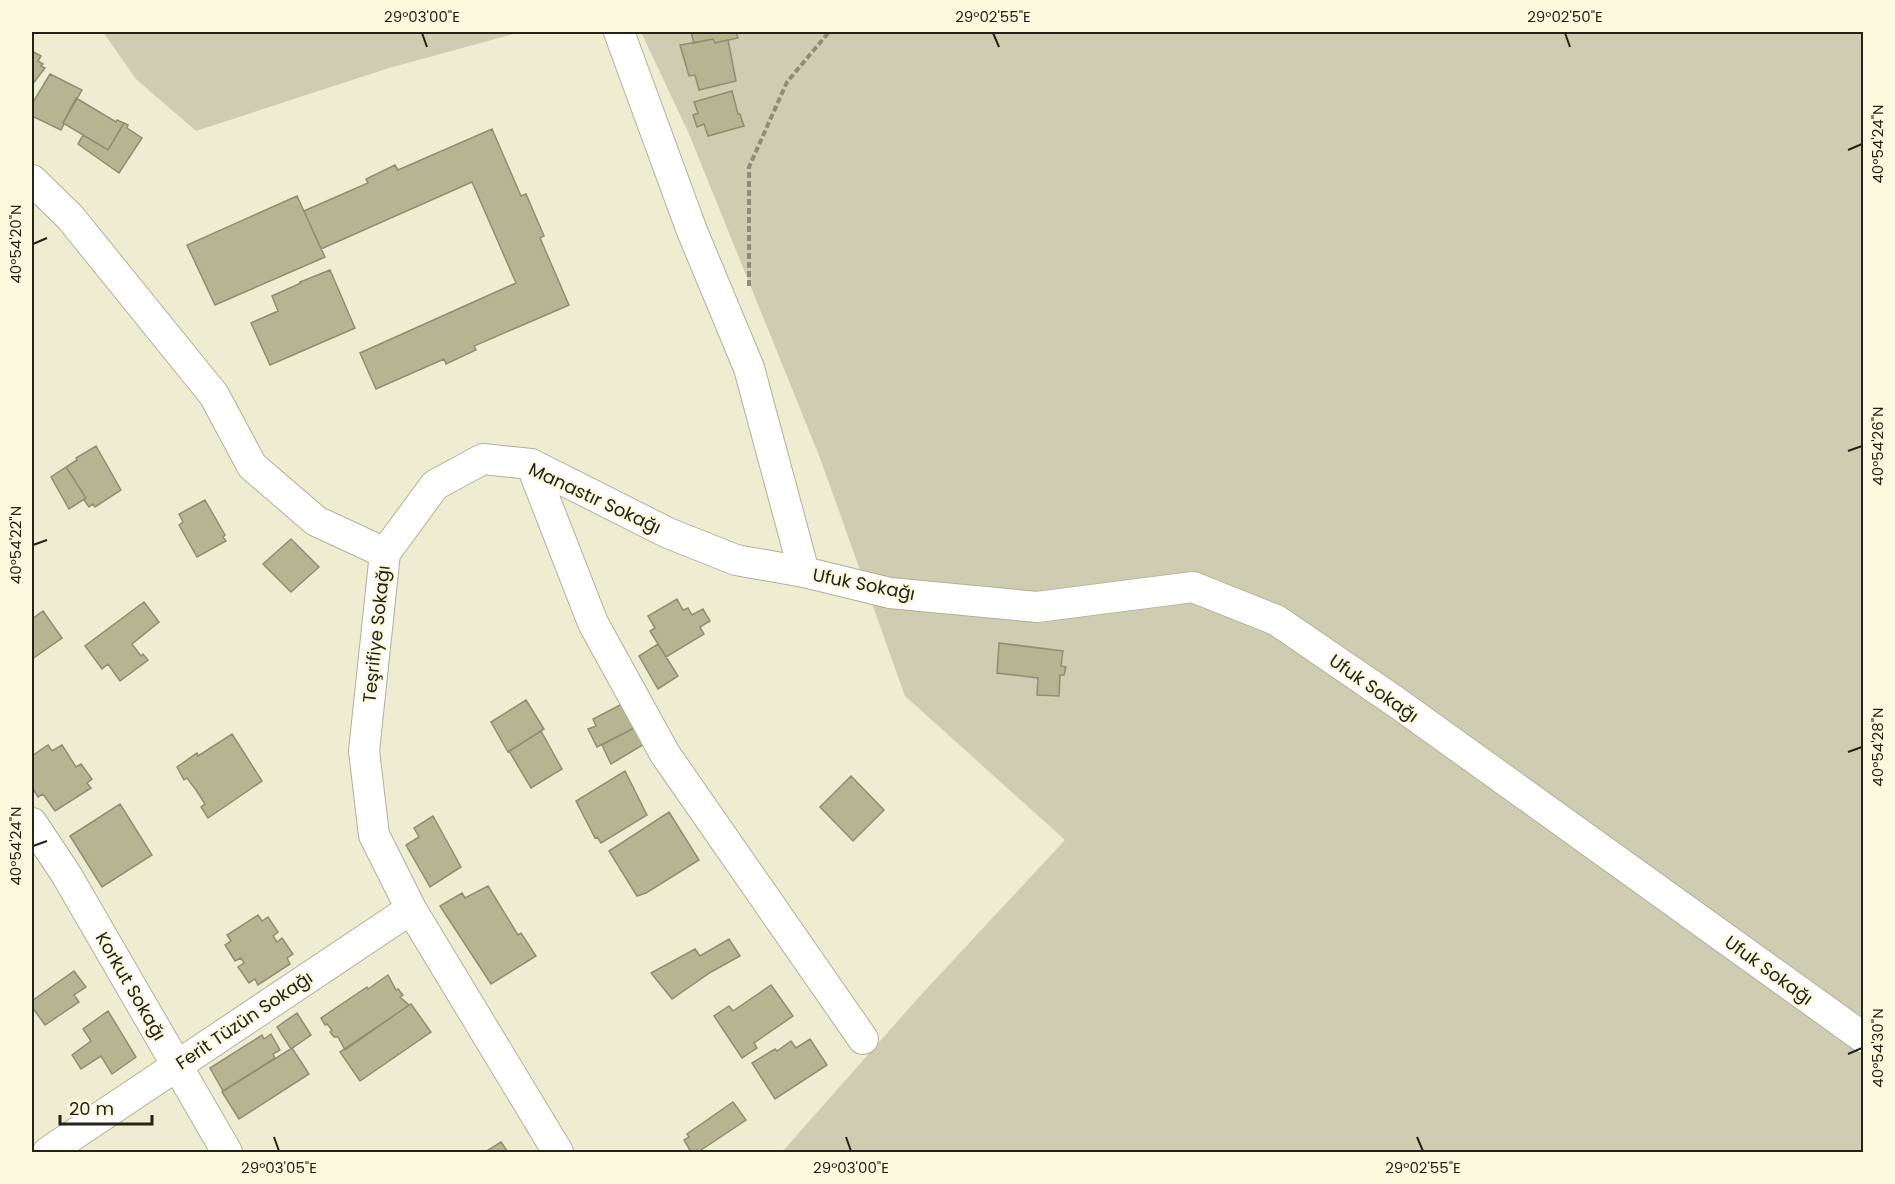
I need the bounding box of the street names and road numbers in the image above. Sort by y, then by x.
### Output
street label: Manastır Sokağı [525,456,665,540]
street label: Ufuk Sokağı [811,562,917,606]
street label: Teşrifiye Sokağı [356,564,396,704]
street label: Ufuk Sokağı [1324,648,1424,728]
street label: Korkut Sokağı [90,927,172,1045]
street label: Ufuk Sokağı [1720,929,1818,1011]
street label: Ferit Tüzün Sokağı [171,965,317,1075]

